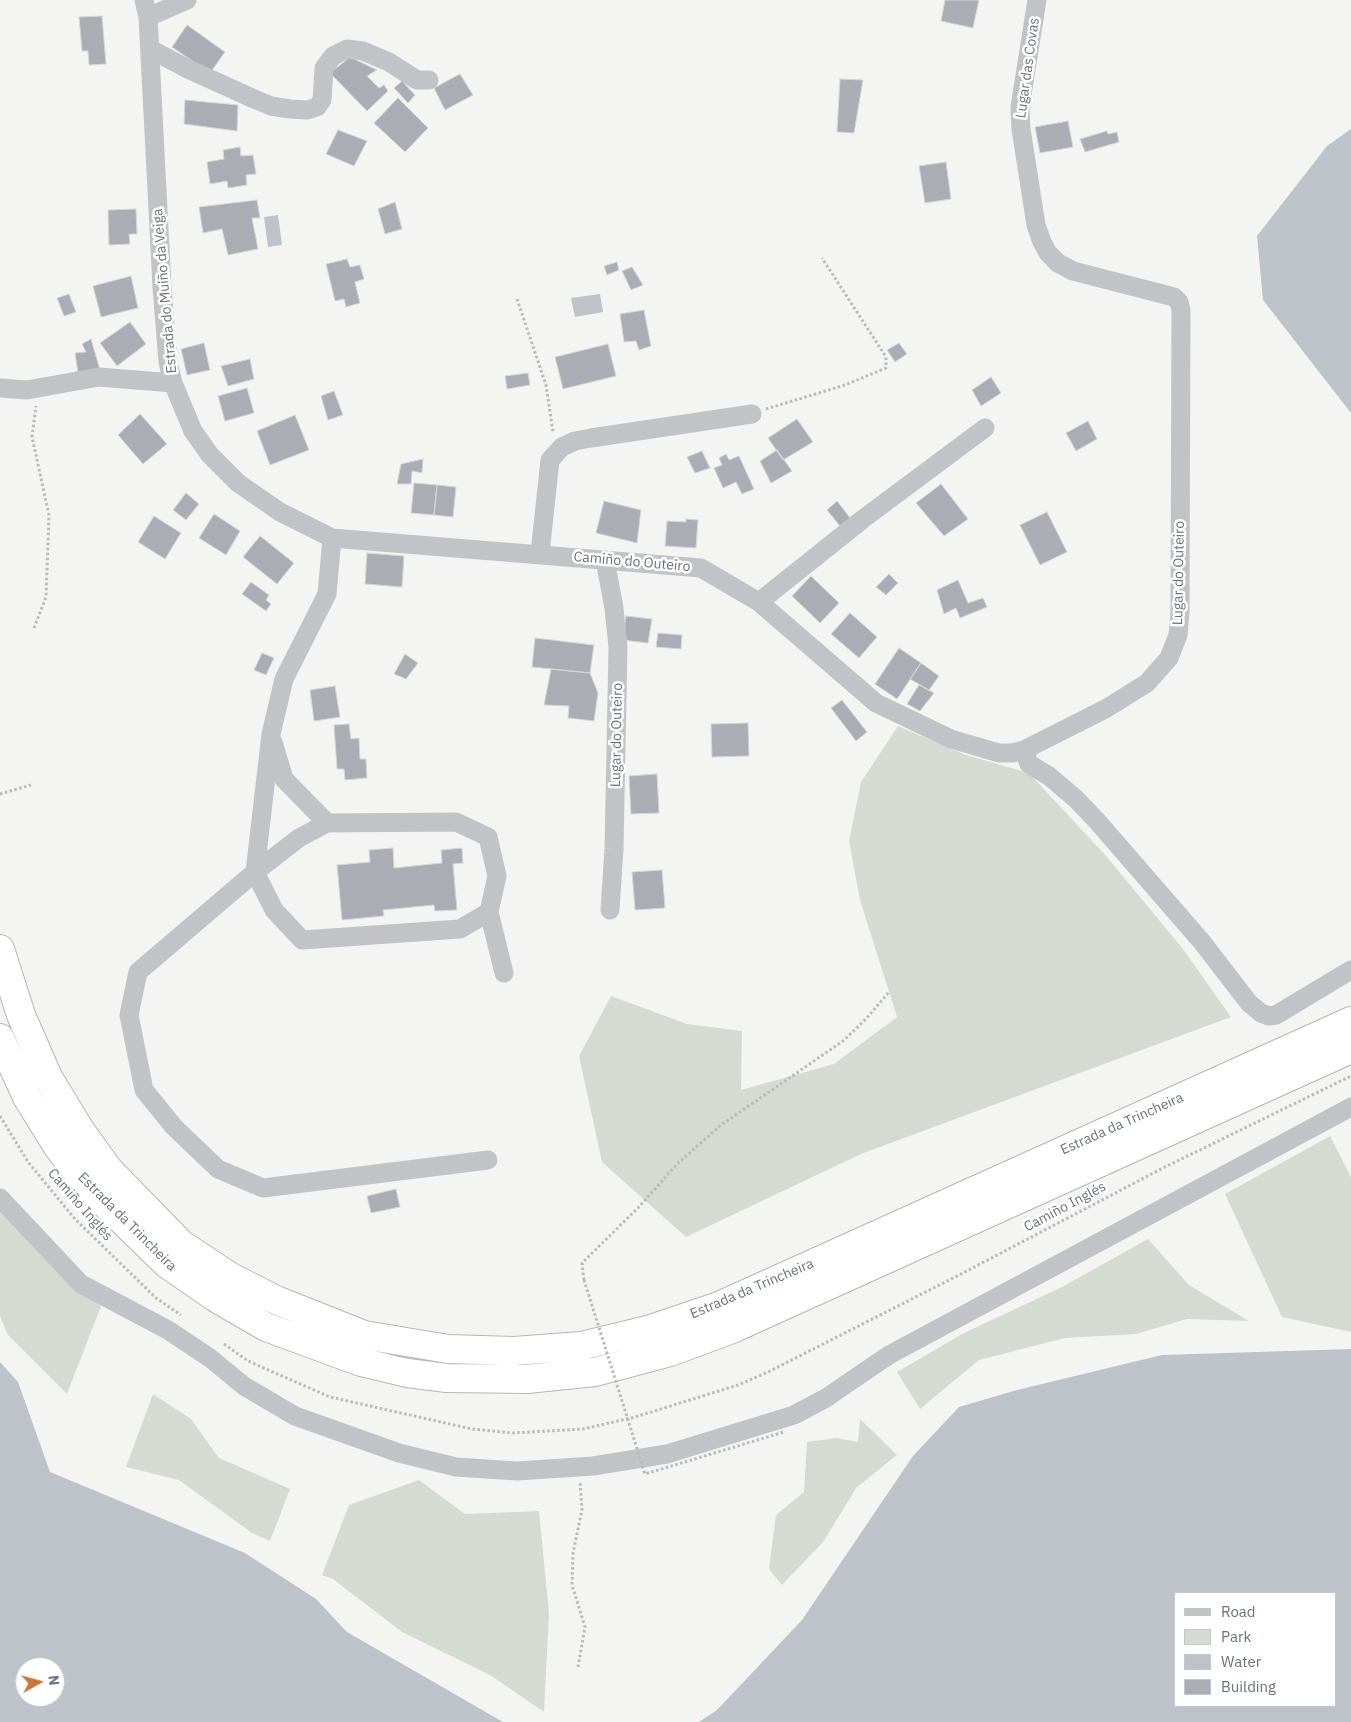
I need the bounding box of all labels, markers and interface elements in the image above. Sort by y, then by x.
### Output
street label: Lugar das Covas [1013,17,1043,119]
street label: Estrada do Muíño da Veiga [149,208,181,374]
street label: Lugar do Outeiro [1170,521,1188,625]
street label: Camiño do Outeiro [573,549,691,575]
street label: Lugar do Outeiro [608,683,626,787]
street label: Estrada da Trincheira [1058,1089,1186,1159]
street label: Camiño Inglés [44,1165,116,1245]
street label: Estrada da Trincheira [74,1169,180,1275]
street label: Camiño Inglés [1021,1178,1109,1236]
street label: Estrada da Trincheira [688,1255,816,1323]
legend [1174,1592,1336,1707]
text: Road [1221,1602,1256,1621]
text: Park [1221,1627,1251,1646]
text: Water [1221,1652,1261,1671]
north arrow [15,1657,65,1707]
text: N [44,1674,63,1686]
text: Building [1221,1677,1276,1696]

